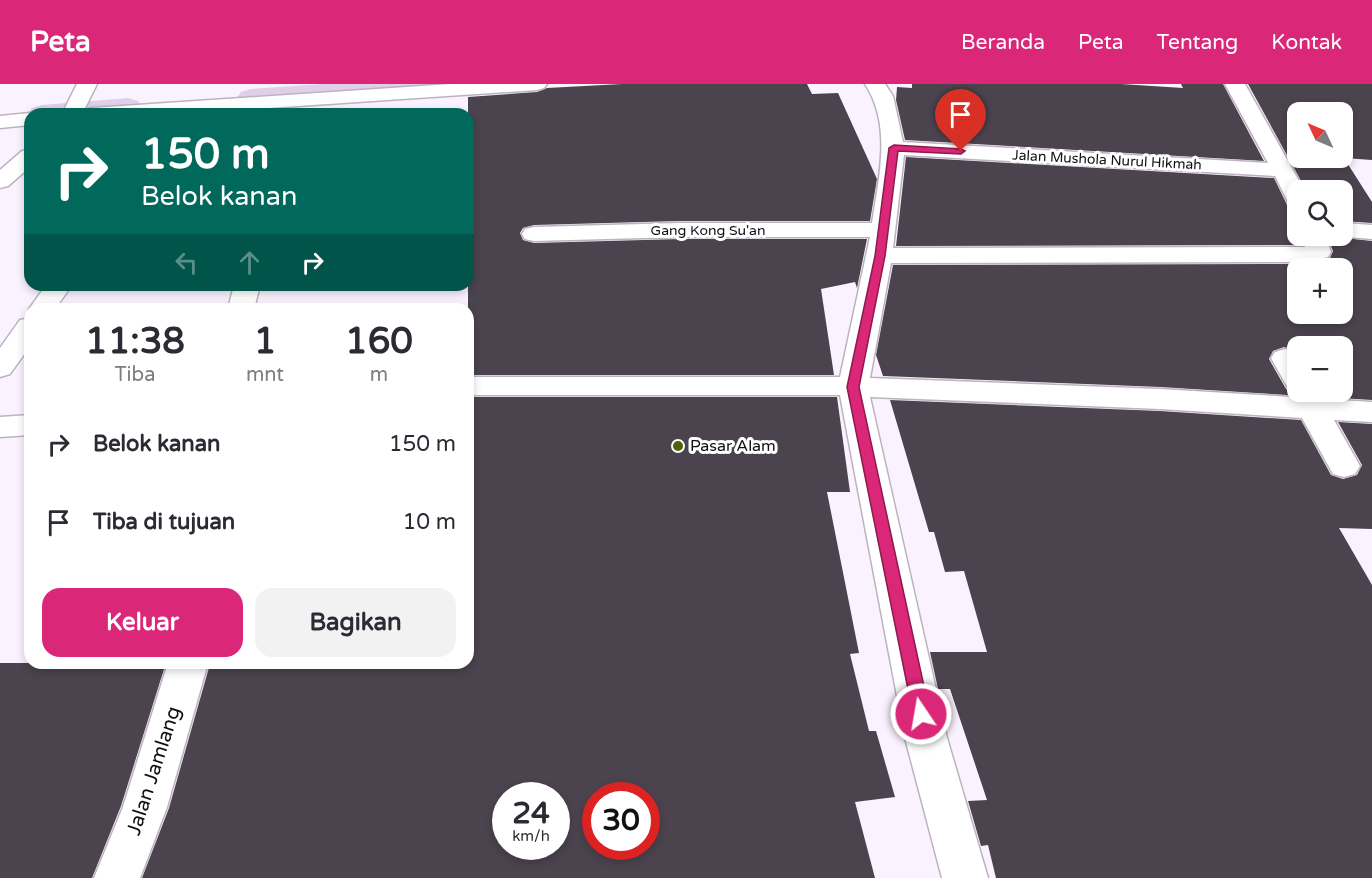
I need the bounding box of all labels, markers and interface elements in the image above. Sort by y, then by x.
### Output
text: Peta [30,25,91,59]
text: Beranda [961,30,1045,55]
text: Peta [1078,30,1124,55]
text: Tentang [1157,30,1238,55]
text: Kontak [1271,30,1342,55]
pin [935,89,986,151]
icon: arrive [944,98,977,131]
north arrow [1287,102,1353,168]
map controls [1287,102,1353,402]
text: 150 m [141,129,270,180]
icon: right [42,132,120,210]
street label: Jalan Mushola Nurul Hikmah [1012,147,1202,173]
text: Belok kanan [141,180,297,213]
button: search [1287,180,1353,246]
street label: Gang Kong Su'an [651,222,765,239]
icon: left [170,246,203,279]
icon: ahead [233,246,266,279]
icon: right [296,246,329,279]
button: + [1287,258,1353,324]
text: 11:38 [85,320,185,363]
text: 1 [254,320,276,363]
text: 160 [345,320,413,363]
button: − [1287,336,1353,402]
text: Tiba [115,363,155,387]
text: mnt [246,363,284,387]
text: m [370,363,388,387]
icon: right [42,428,75,461]
text: Belok kanan [93,431,220,457]
text: 150 m [389,431,456,457]
place label: Pasar Alam [690,436,776,456]
marker: Pasar Alam [671,439,685,453]
icon: arrive [42,506,75,539]
text: Tiba di tujuan [93,509,235,535]
text: 10 m [402,509,456,535]
button: Keluar [42,588,243,657]
button: Bagikan [255,588,456,657]
position arrow [889,682,953,746]
street label: Jalan Jamlang [122,704,186,838]
speed limit sign: 30 [582,782,660,860]
text: 24 [512,795,550,832]
text: km/h [512,827,550,845]

